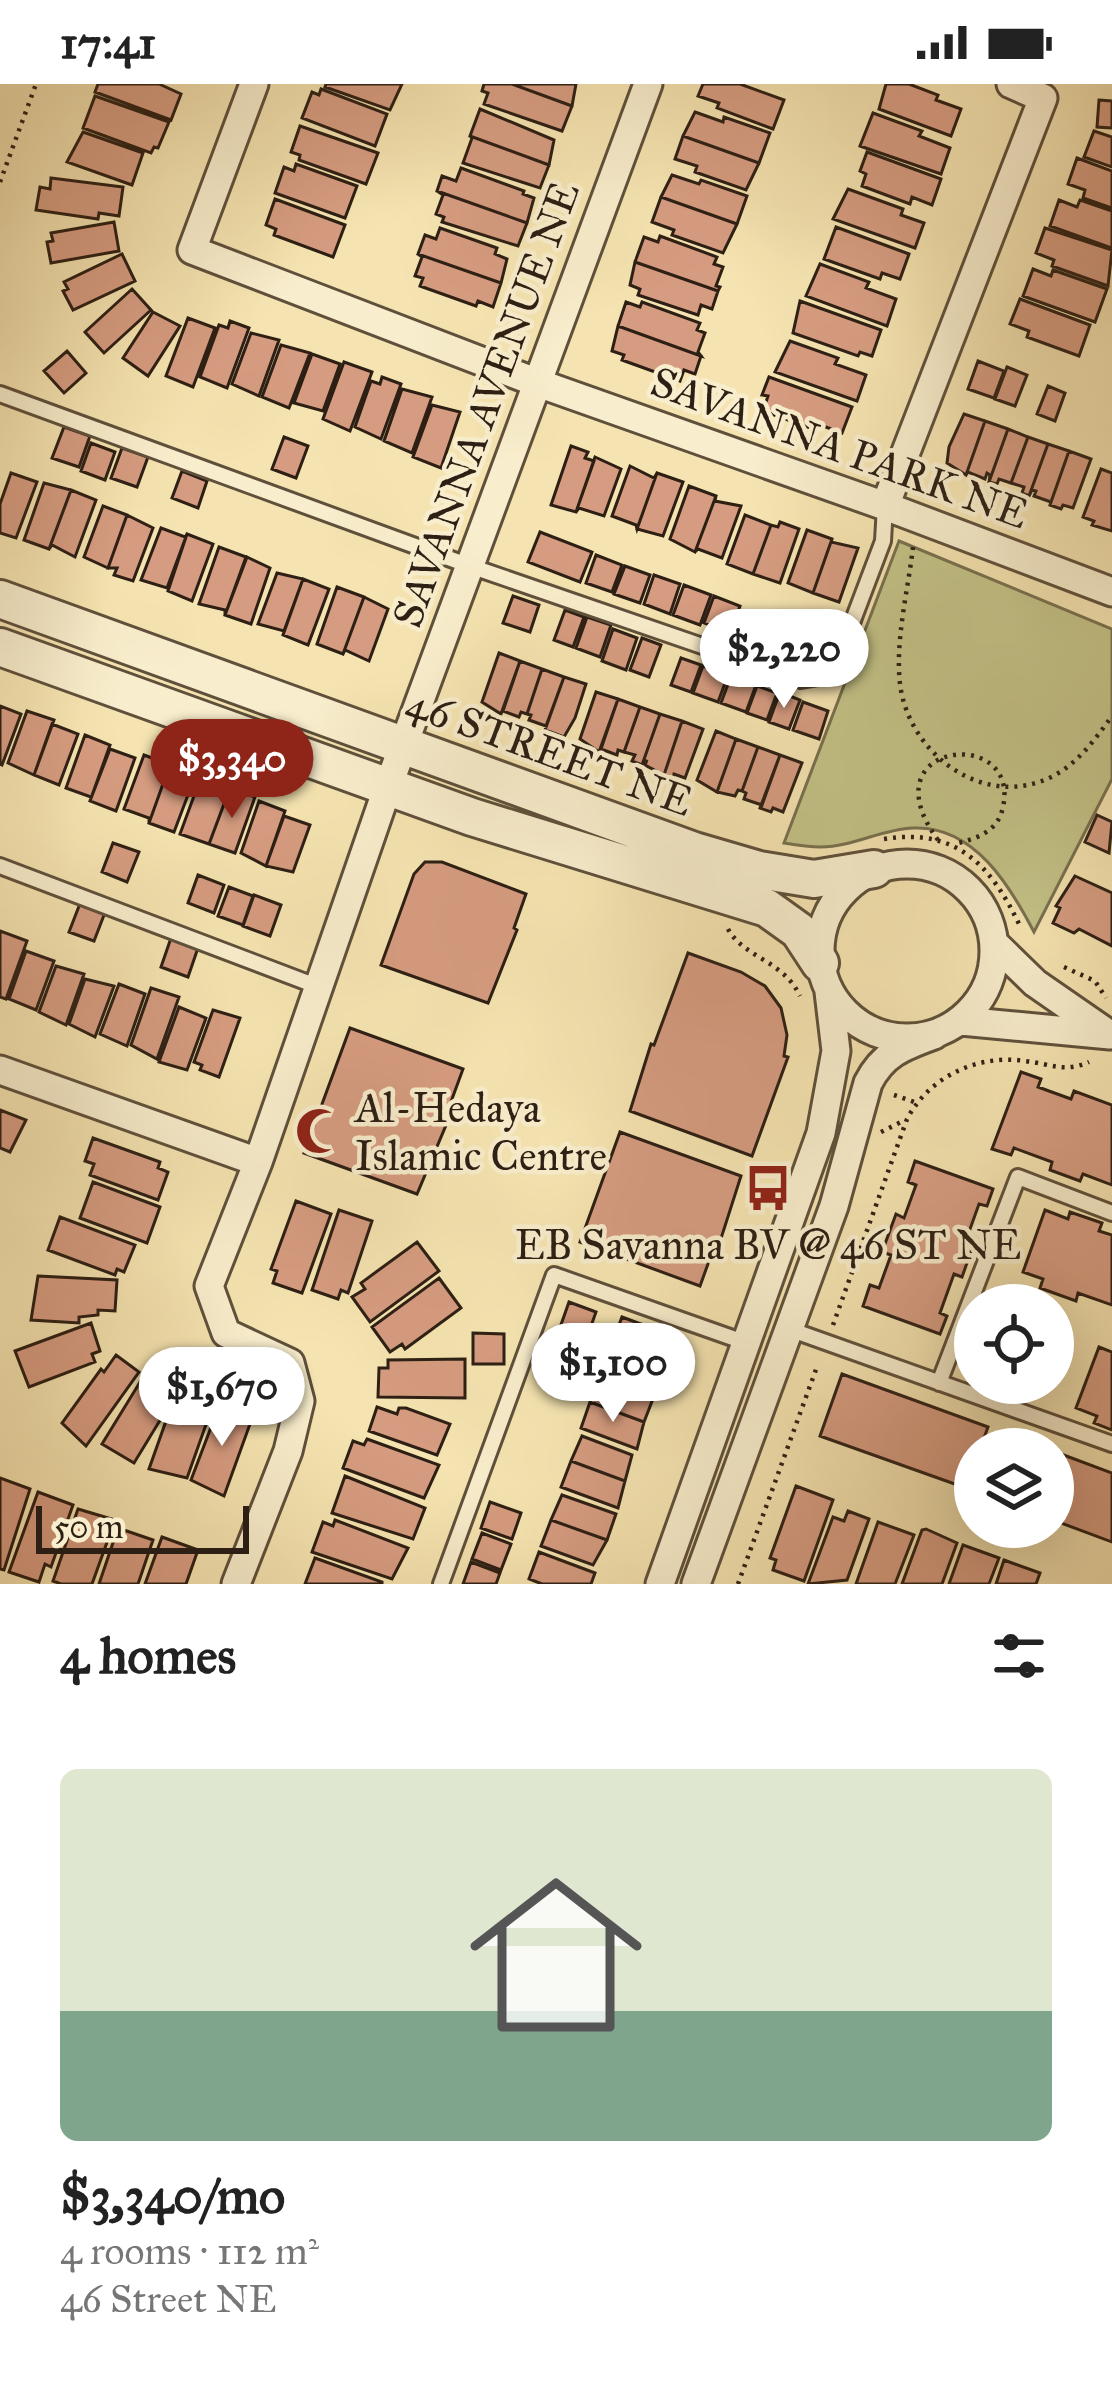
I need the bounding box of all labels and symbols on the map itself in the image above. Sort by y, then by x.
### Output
street label: SAVANNA AVENUE NE [381,174,591,634]
street label: SAVANNA PARK NE [644,355,1035,540]
pin: $2,220 [686,609,882,711]
street label: 46 STREET NE [400,676,700,828]
pin: $3,340 [134,719,330,821]
place label: Al-Hedaya Islamic Centre [353,1082,607,1182]
mosque icon: Al-Hedaya Islamic Centre [294,1106,344,1156]
bus stop icon: EB Savanna BV @ 46 ST NE [743,1163,793,1213]
place label: EB Savanna BV @ 46 ST NE [515,1219,1021,1271]
pin: $1,100 [515,1323,711,1425]
pin: $1,670 [124,1347,320,1449]
scale bar [36,1500,249,1553]

